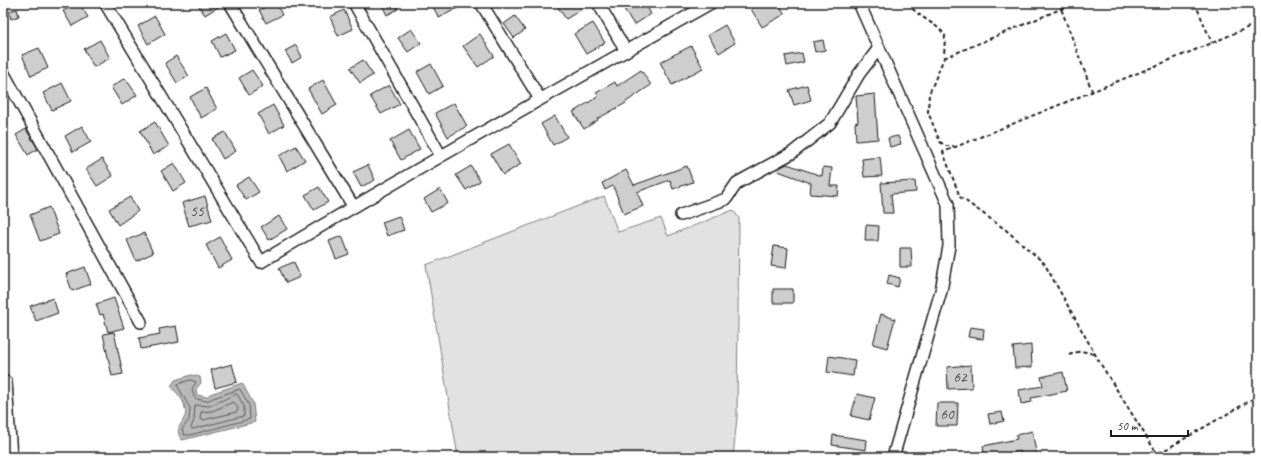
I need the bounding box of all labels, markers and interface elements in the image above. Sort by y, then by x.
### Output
house number: 55 [190,202,205,221]
house number: 62 [953,368,968,387]
house number: 60 [940,405,955,424]
scale bar [1111,412,1188,438]
text: 50 m [1117,418,1139,434]

